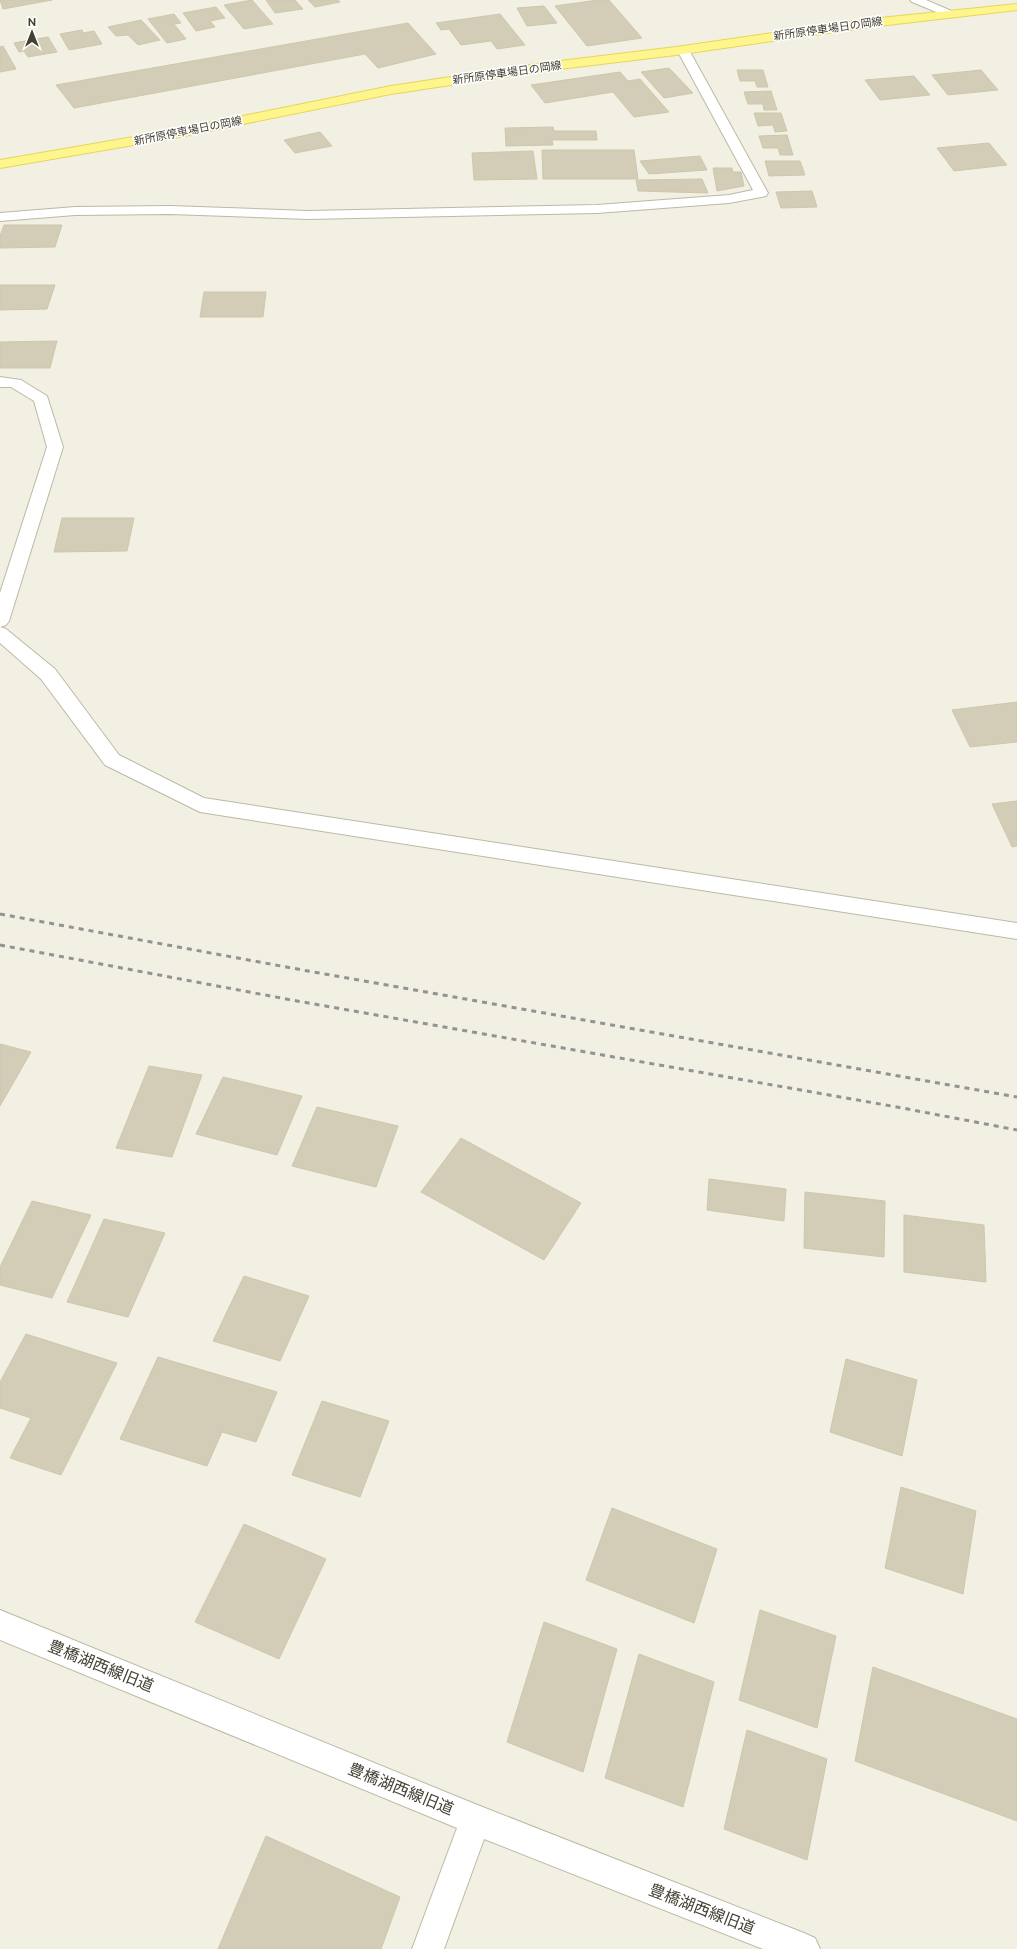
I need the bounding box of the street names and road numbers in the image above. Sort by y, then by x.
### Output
street label: 新所原停車場日の岡線 [773,15,883,43]
street label: 新所原停車場日の岡線 [452,59,562,87]
street label: 新所原停車場日の岡線 [133,114,243,148]
street label: 豊橋湖西線旧道 [46,1636,156,1696]
street label: 豊橋湖西線旧道 [346,1759,456,1819]
street label: 豊橋湖西線旧道 [646,1880,758,1938]

